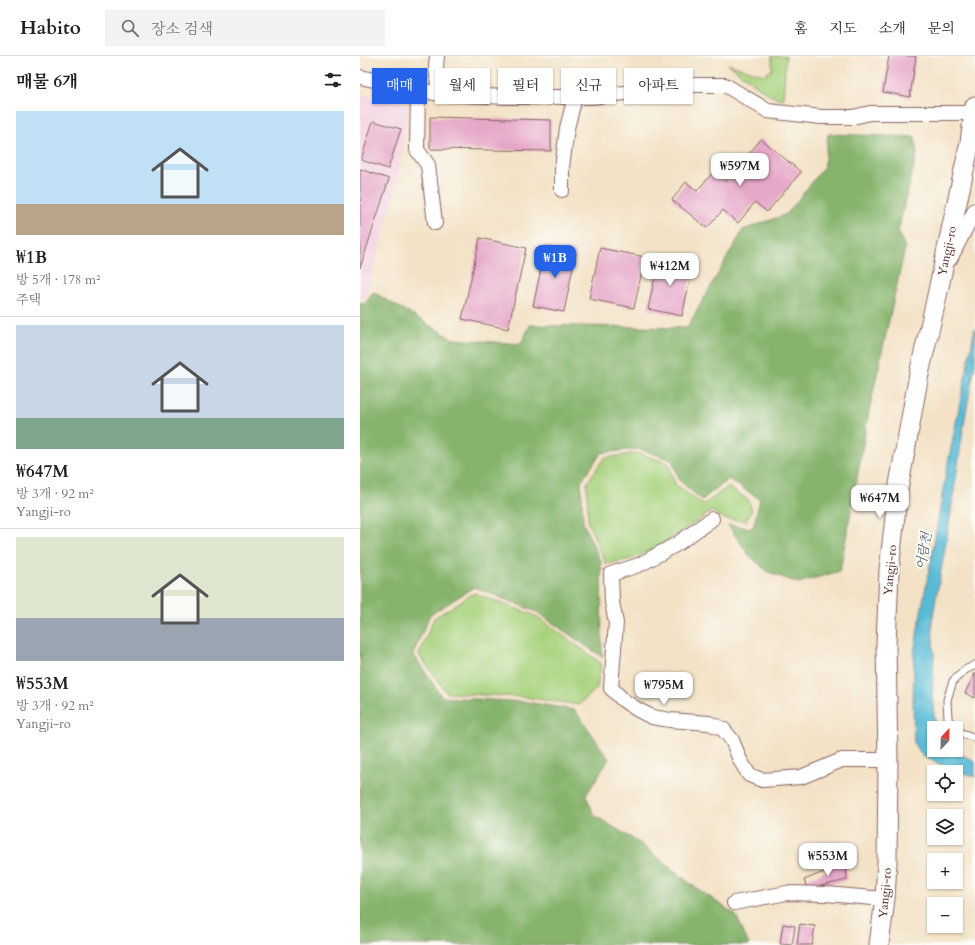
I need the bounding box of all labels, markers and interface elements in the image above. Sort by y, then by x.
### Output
search box [105,10,385,46]
text: Habito [20,15,81,41]
icon: search [119,17,141,39]
text: 장소 검색 [151,19,213,39]
text: 홈 [794,19,808,38]
text: 지도 [830,19,857,38]
text: 소개 [879,19,906,38]
text: 문의 [928,19,955,38]
chip: 매매 [372,68,427,104]
chip: 월세 [435,68,490,104]
chip: 필터 [498,68,553,104]
chip: 신규 [561,68,616,104]
chip: 아파트 [624,68,693,104]
icon: filters [322,69,344,91]
text: 매물 6개 [16,70,79,93]
icon: home [144,137,216,209]
pin: ₩597M [712,153,768,187]
text: ₩597M [720,157,760,175]
street label: Yangji-ro [934,224,960,277]
pin: ₩1B [536,245,574,279]
text: ₩1B [16,246,47,269]
text: ₩1B [543,249,567,267]
pin: ₩412M [642,253,698,287]
text: ₩412M [650,257,690,275]
text: 방 5개 · 178 m² [16,271,100,289]
text: 주택 [16,291,41,309]
icon: home [144,351,216,423]
text: ₩647M [16,460,69,483]
text: 방 3개 · 92 m² [16,485,94,503]
pin: ₩647M [852,485,908,519]
text: ₩647M [860,489,900,507]
text: Yangji-ro [16,503,71,521]
water label: 어람천 [912,529,936,571]
street label: Yangji-ro [880,544,900,596]
icon: home [144,563,216,635]
text: ₩553M [16,672,69,695]
pin: ₩795M [636,672,692,706]
text: ₩795M [644,676,684,694]
text: 방 3개 · 92 m² [16,697,94,715]
text: Yangji-ro [16,715,71,733]
north arrow [927,721,963,757]
map controls [927,721,963,933]
button: locate [927,765,963,801]
button: layers [927,809,963,845]
pin: ₩553M [800,843,856,877]
text: ₩553M [808,847,848,865]
button: + [927,853,963,889]
street label: Yangji-ro [875,867,895,919]
button: − [927,897,963,933]

